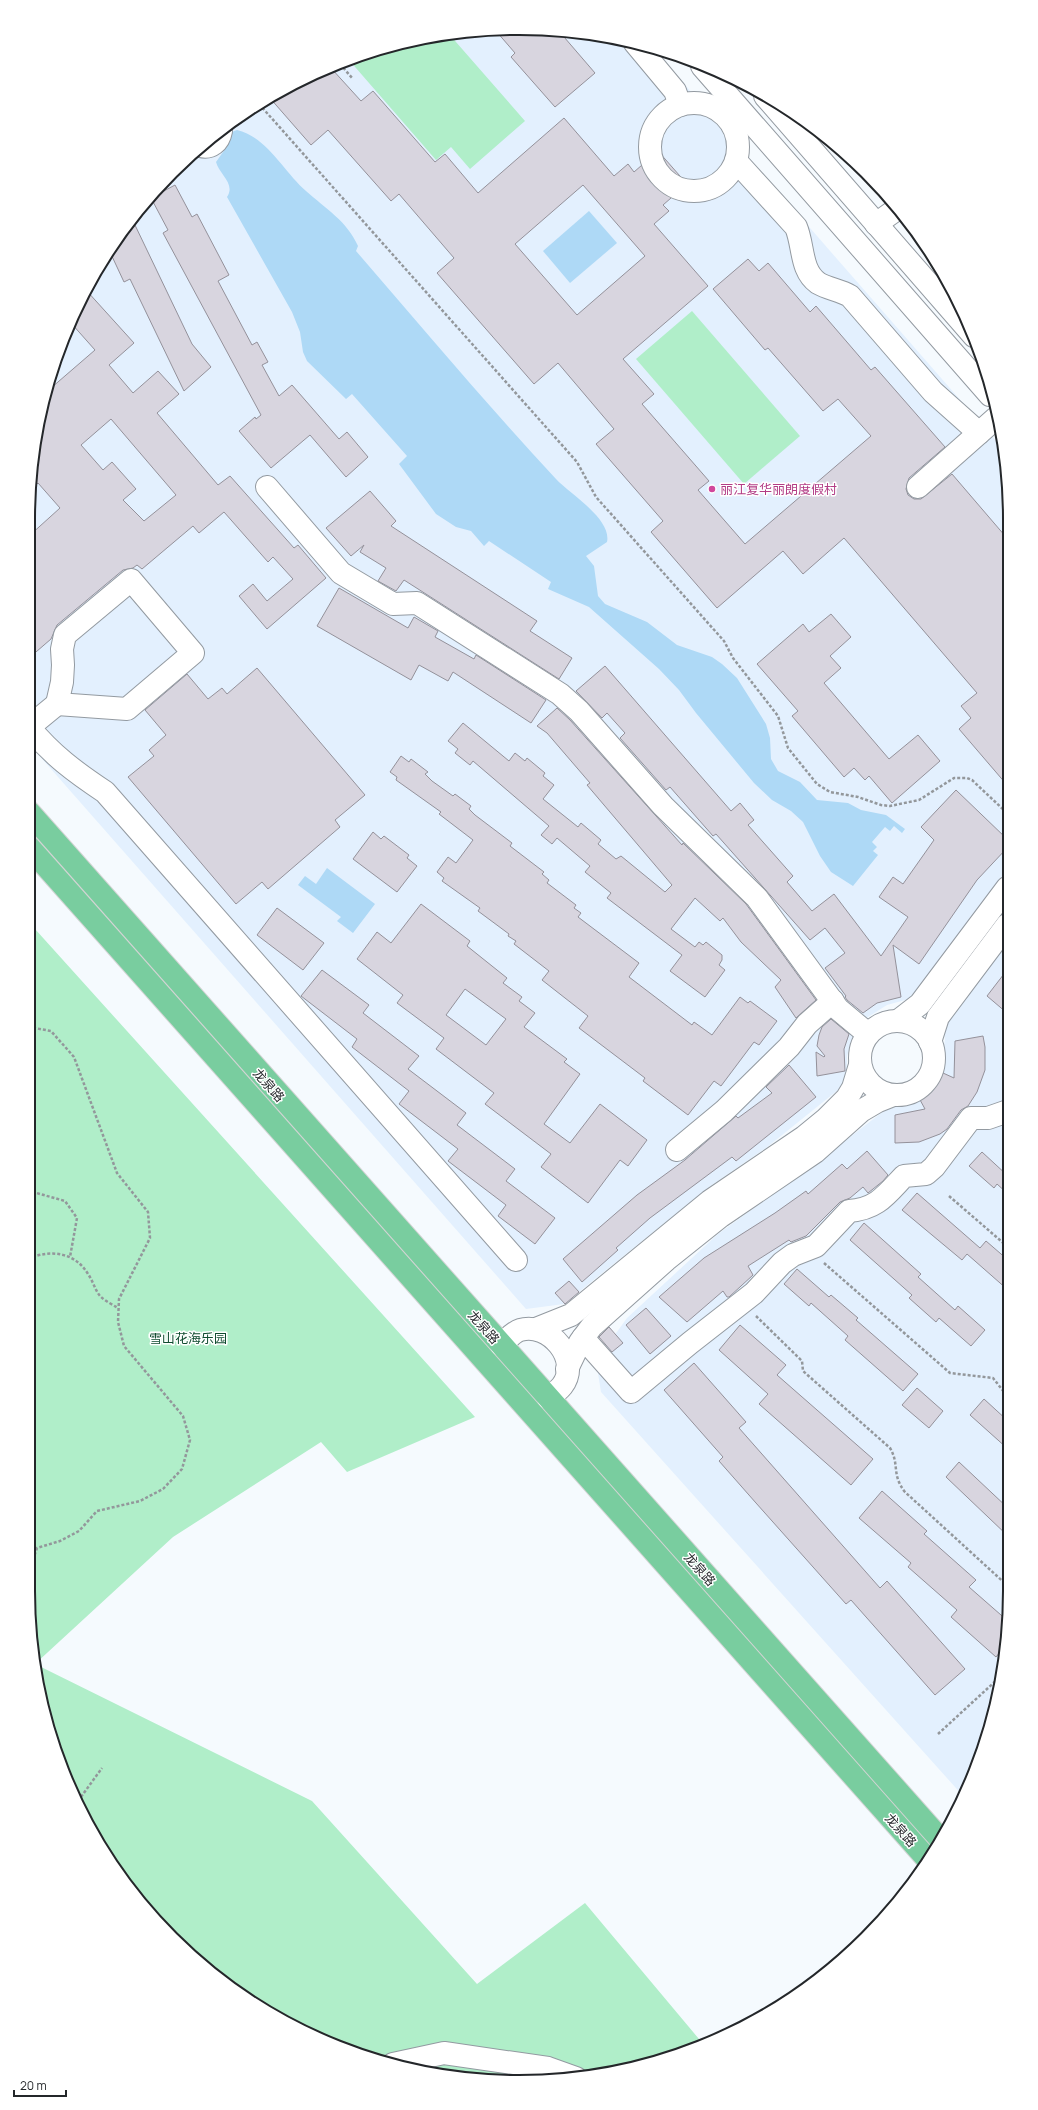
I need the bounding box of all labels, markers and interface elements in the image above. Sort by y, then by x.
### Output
place label: 丽江复华丽朗度假村 [720,480,837,498]
marker: 丽江复华丽朗度假村 [707,484,717,494]
street label: 龙泉路 [249,1064,289,1106]
street label: 龙泉路 [464,1306,504,1348]
park label: 雪山花海乐园 [149,1329,227,1347]
street label: 龙泉路 [680,1548,720,1590]
street label: 龙泉路 [881,1809,921,1851]
scale bar [14,2072,66,2098]
text: 20 m [20,2077,47,2094]

